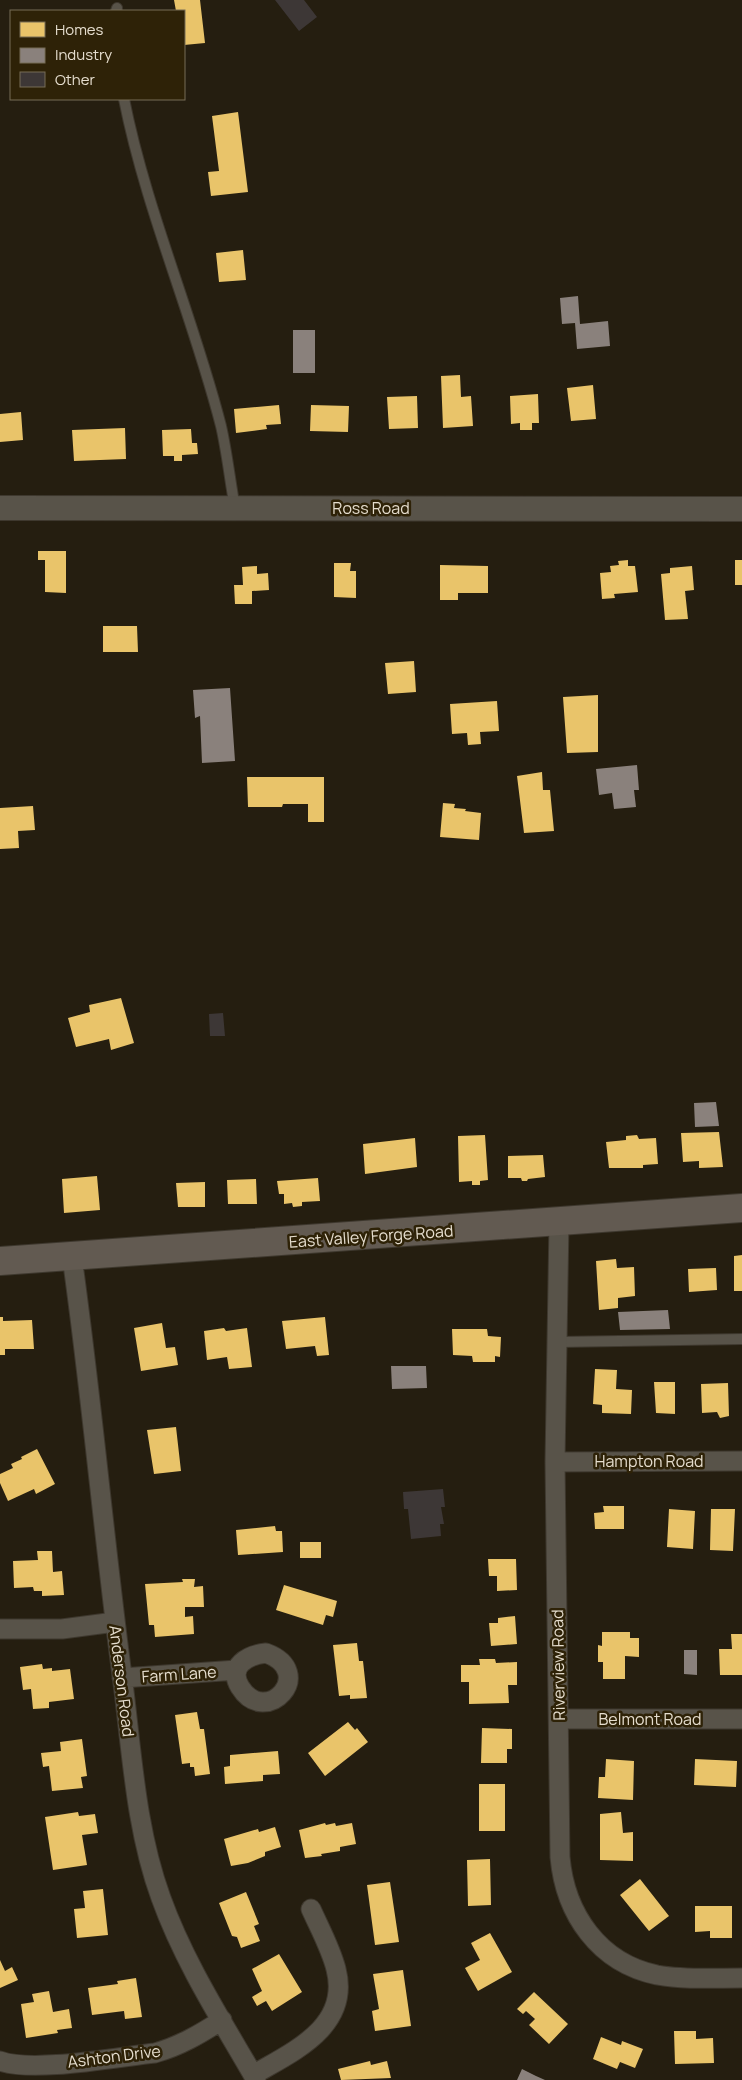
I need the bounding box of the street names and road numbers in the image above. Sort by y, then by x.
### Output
street label: Ross Road [332,497,410,519]
street label: East Valley Forge Road [288,1219,454,1253]
street label: Hampton Road [594,1450,704,1472]
street label: Riverview Road [546,1609,570,1721]
street label: Anderson Road [104,1624,140,1738]
street label: Farm Lane [141,1660,217,1688]
street label: Belmont Road [599,1708,701,1730]
street label: Ashton Drive [66,2039,162,2073]

